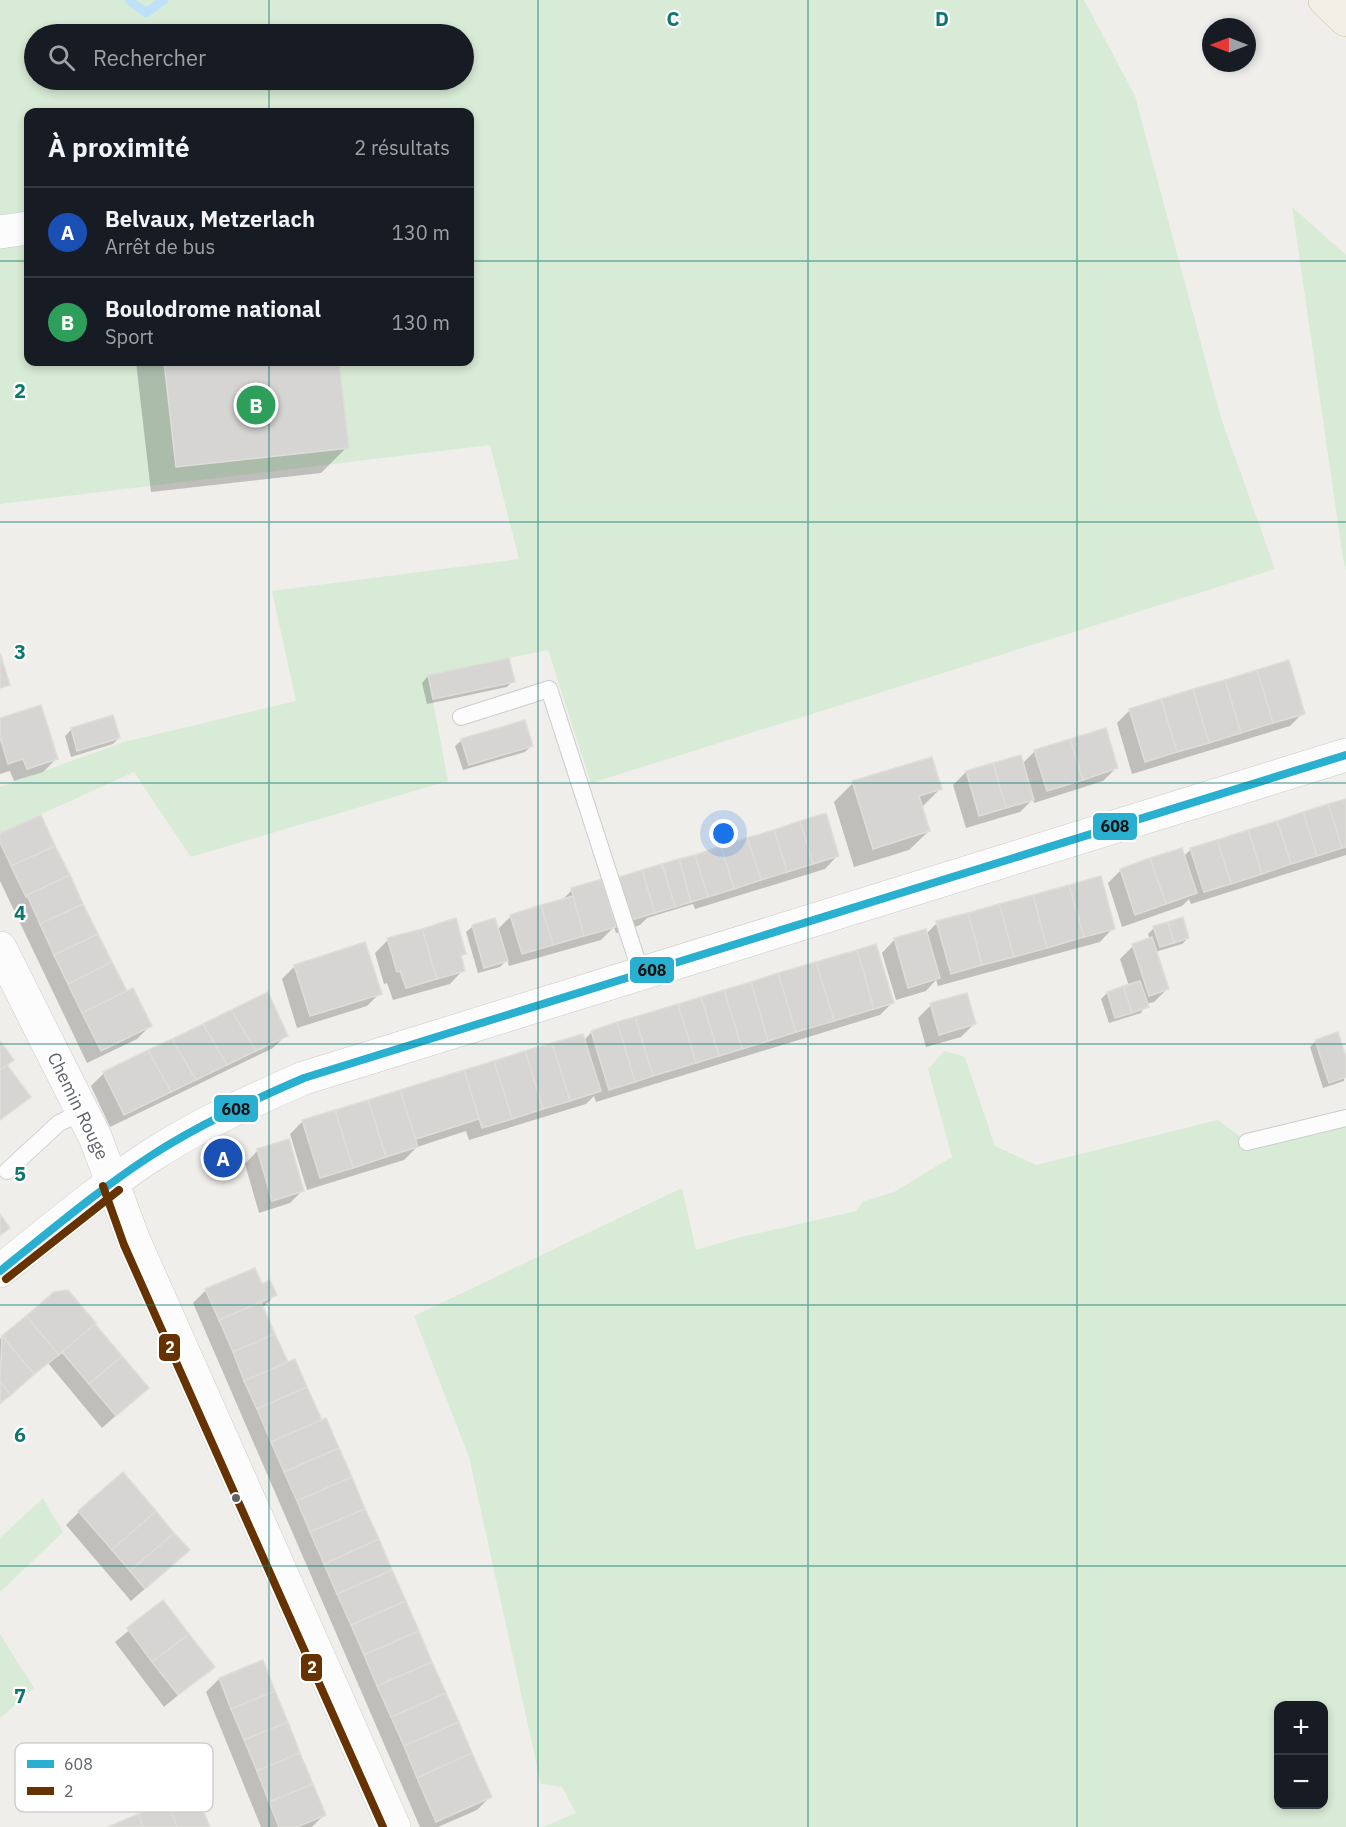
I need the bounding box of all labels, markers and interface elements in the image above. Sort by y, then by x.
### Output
text: C [666,5,680,32]
text: D [935,5,949,32]
north arrow [1202,18,1256,72]
search box [24,24,474,90]
icon: search [45,41,78,74]
text: Rechercher [93,43,206,72]
text: À proximité [48,130,190,164]
text: 2 résultats [354,134,450,161]
text: Belvaux, Metzerlach [105,204,315,233]
text: A [61,219,74,246]
text: 130 m [392,219,450,246]
text: Arrêt de bus [105,233,215,260]
text: Boulodrome national [105,294,321,323]
text: B [61,309,74,336]
text: 130 m [392,309,450,336]
text: Sport [105,323,154,350]
text: 2 [14,377,26,404]
pin: B [236,382,276,428]
text: 3 [14,638,26,665]
line badge: 608 [1092,812,1138,841]
text: 608 [1101,816,1129,836]
your location [709,819,738,848]
text: 4 [14,899,26,926]
line badge: 608 [629,956,675,984]
text: 608 [638,960,666,980]
street label: Chemin Rouge [43,1048,114,1163]
line badge: 608 [213,1094,259,1123]
text: 608 [222,1099,250,1119]
pin: A [204,1136,242,1180]
text: 5 [14,1160,26,1187]
line badge: 2 [158,1333,181,1362]
text: 2 [165,1337,175,1357]
text: 6 [14,1421,26,1448]
unlabelled marker [230,1492,242,1504]
line badge: 2 [300,1653,323,1682]
text: 2 [307,1657,317,1677]
text: 7 [14,1682,26,1709]
map controls [1274,1701,1328,1809]
button: + [1274,1701,1328,1755]
legend [15,1743,213,1812]
text: 608 [64,1754,93,1774]
button: − [1274,1755,1328,1809]
text: 2 [64,1781,74,1801]

